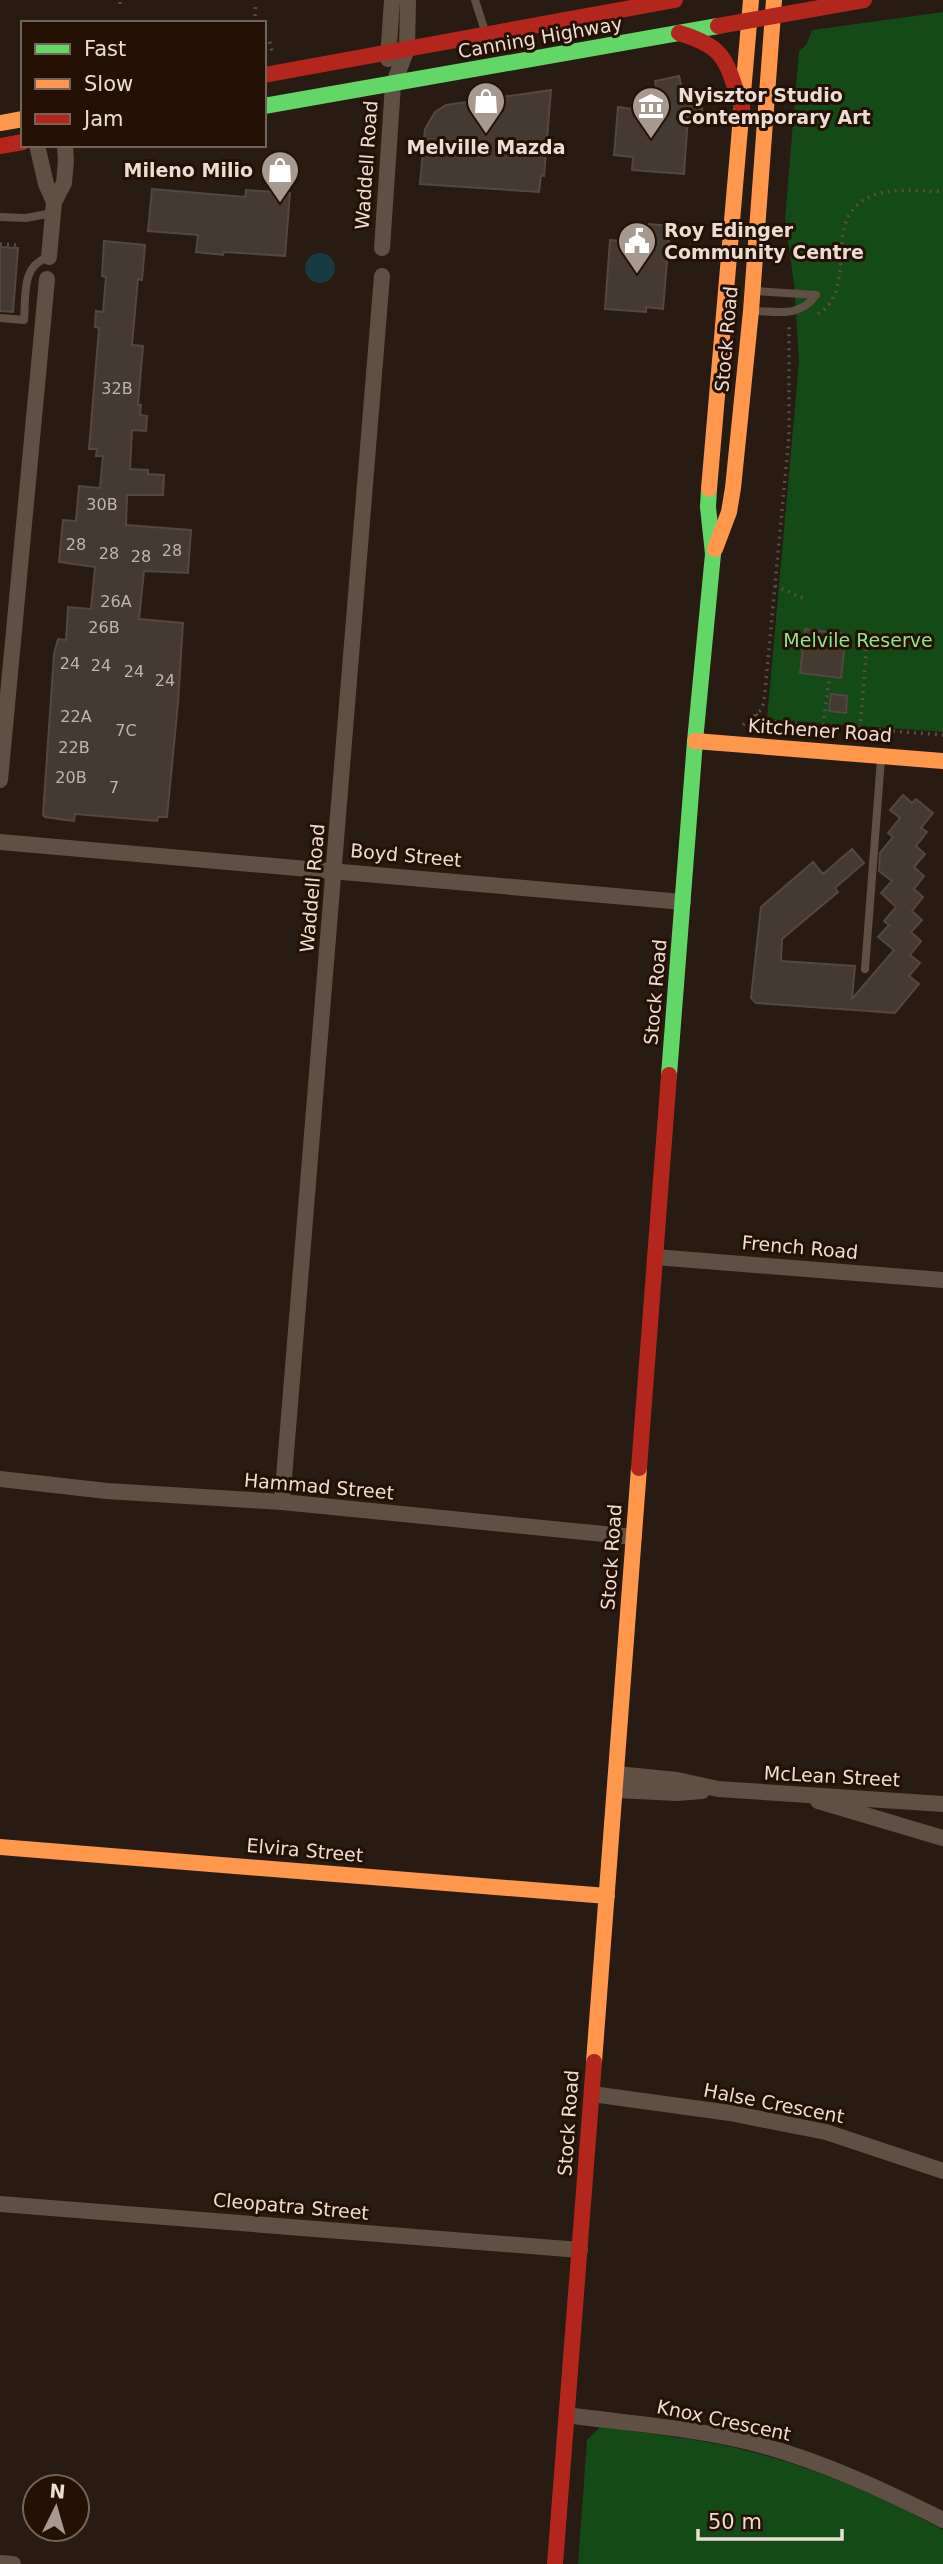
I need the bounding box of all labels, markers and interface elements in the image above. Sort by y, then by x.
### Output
street label: Canning Highway [456,12,624,62]
legend [21,21,266,147]
text: Fast [84,37,126,61]
text: Slow [84,72,133,96]
shop icon: Melville Mazda [465,80,507,135]
place label: Nyisztor Studio Contemporary Art [678,84,871,128]
museum icon: Nyisztor Studio Contemporary Art [630,85,672,140]
street label: Waddell Road [351,100,381,230]
text: Jam [82,107,124,131]
place label: Melville Mazda [407,136,565,158]
shop icon: Mileno Milio [259,149,301,204]
place label: Mileno Milio [123,159,253,181]
place label: Roy Edinger Community Centre [664,219,864,263]
public building icon: Roy Edinger Community Centre [616,220,658,275]
street label: Stock Road [710,285,742,393]
house number: 32B [101,379,133,398]
house number: 30B [86,495,118,514]
house number: 28 [66,535,86,554]
house number: 28 [162,541,182,560]
house number: 28 [99,544,119,563]
house number: 28 [131,547,151,566]
house number: 26A [100,592,132,611]
house number: 26B [88,618,120,637]
park label: Melvile Reserve [783,629,933,651]
house number: 24 [60,654,80,673]
house number: 24 [91,656,111,675]
house number: 24 [124,662,144,681]
house number: 24 [155,671,175,690]
house number: 22A [60,707,92,726]
street label: Kitchener Road [747,714,893,746]
house number: 7C [115,721,137,740]
house number: 22B [58,738,90,757]
house number: 20B [55,768,87,787]
house number: 7 [109,778,119,797]
street label: Waddell Road [295,823,329,953]
street label: Boyd Street [349,839,463,871]
street label: Stock Road [639,938,671,1046]
street label: French Road [741,1231,859,1263]
street label: Hammad Street [243,1468,395,1504]
street label: Stock Road [596,1503,626,1611]
street label: McLean Street [763,1761,901,1791]
street label: Elvira Street [246,1834,364,1866]
street label: Stock Road [553,2069,583,2177]
street label: Halse Crescent [702,2079,846,2127]
street label: Cleopatra Street [212,2188,370,2224]
street label: Knox Crescent [655,2395,793,2445]
north arrow [21,2473,91,2543]
text: N [49,2479,66,2503]
scale bar [698,2498,842,2542]
text: 50 m [708,2510,762,2534]

